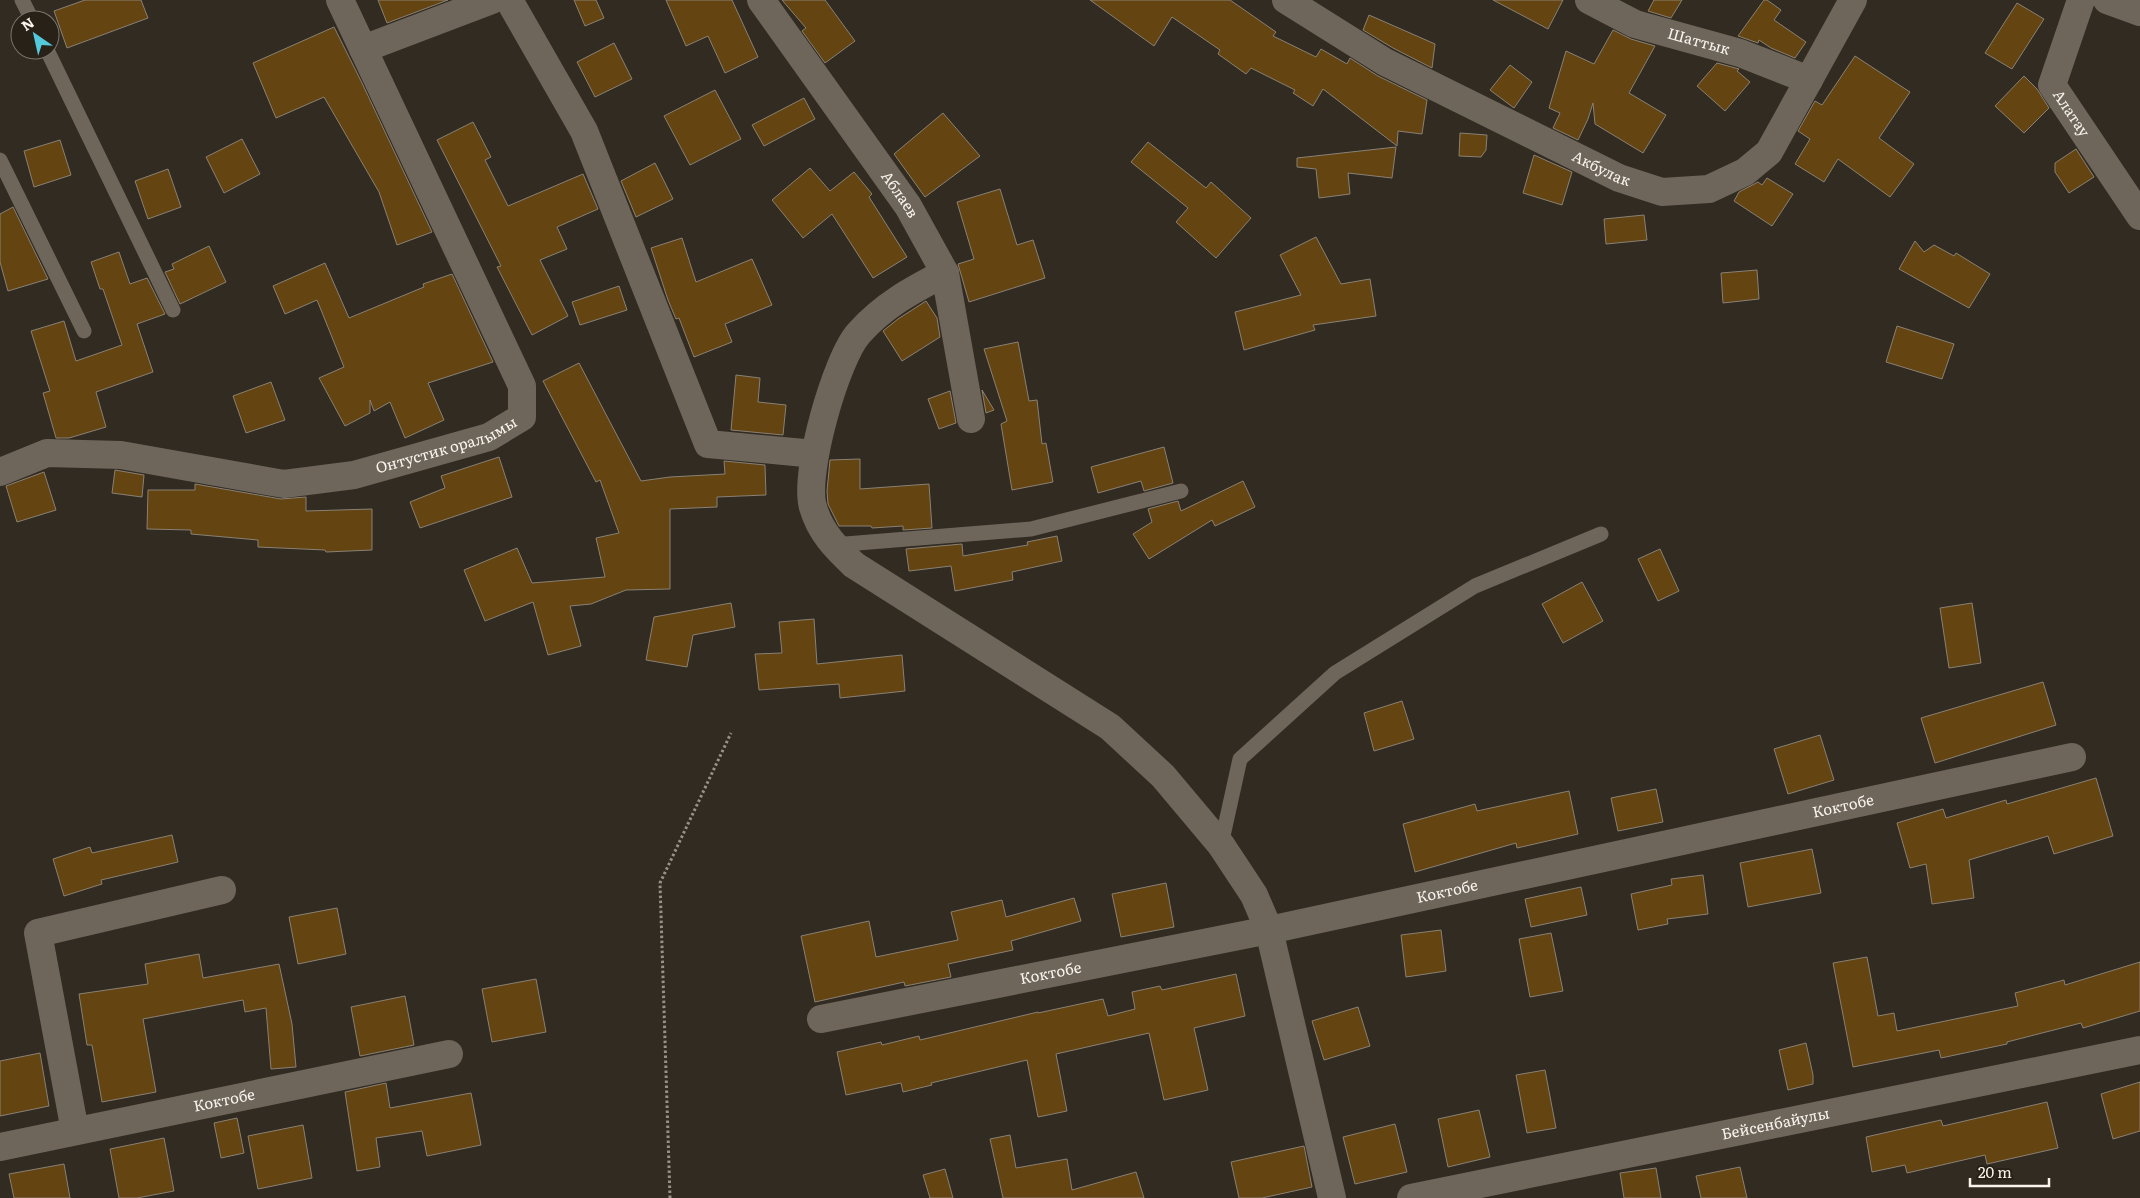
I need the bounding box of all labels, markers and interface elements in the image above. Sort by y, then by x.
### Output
north arrow [10,10,60,60]
text: N [17,12,38,35]
street label: Шаттык [1665,21,1733,60]
street label: Алатау [2048,84,2097,141]
street label: Акбулак [1569,144,1634,191]
street label: Аблаев [876,166,925,222]
street label: Онтустик оралымы [373,410,521,478]
street label: Коктобе [1810,787,1876,823]
street label: Коктобе [1414,872,1480,908]
street label: Коктобе [1017,955,1083,989]
street label: Коктобе [191,1081,257,1117]
street label: Бейсенбайулы [1719,1100,1831,1145]
scale bar [1970,1156,2049,1188]
text: 20 m [1978,1160,2012,1183]

